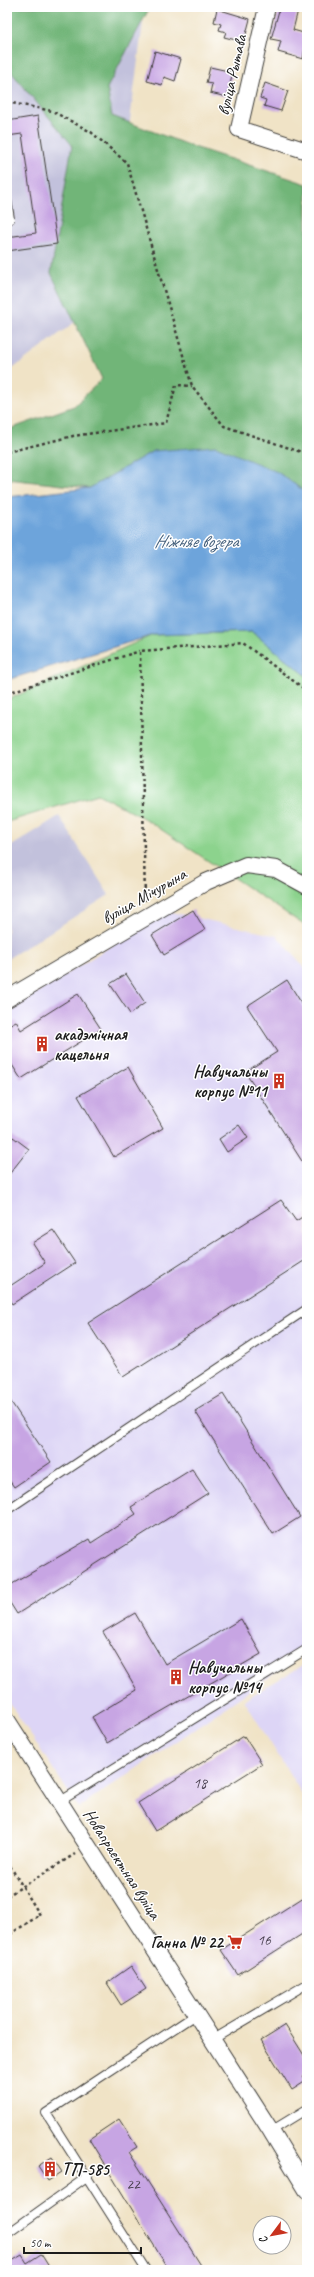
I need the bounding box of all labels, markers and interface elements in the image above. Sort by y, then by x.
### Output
street label: вуліца Рытава [213,32,252,117]
water label: Ніжняе возера [154,530,240,553]
street label: вуліца Мічурына [98,863,191,929]
place label: акадэмічная кацельня [54,1024,128,1065]
building icon: акадэмічная кацельня [33,1035,51,1053]
place label: Навучальны корпус №11 [193,1061,269,1102]
building icon: Навучальны корпус №11 [270,1072,288,1090]
place label: Навучальны корпус №14 [188,1657,264,1698]
building icon: Навучальны корпус №14 [167,1668,185,1686]
house number: 18 [193,1774,208,1793]
street label: Новапраектная вуліца [78,1805,166,1924]
house number: 16 [257,1931,272,1950]
place label: Ганна № 22 [151,1932,224,1953]
supermarket icon: Ганна № 22 [226,1933,244,1951]
place label: ТП-585 [62,2159,111,2180]
building icon: ТП-585 [41,2160,59,2178]
house number: 22 [126,2175,141,2194]
north arrow [252,2215,292,2255]
scale bar [24,2229,141,2255]
text: С [255,2233,271,2246]
text: 50 m [30,2235,52,2251]

